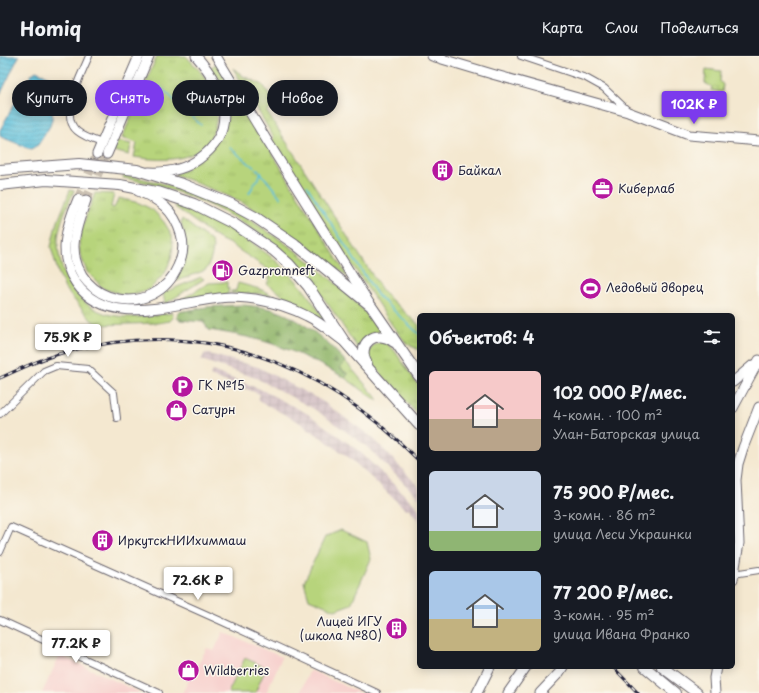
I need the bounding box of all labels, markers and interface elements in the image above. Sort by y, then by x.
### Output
text: Homiq [20,14,81,42]
text: Карта [542,17,583,38]
text: Слои [605,17,638,38]
text: Поделиться [660,17,739,38]
chip: Купить [12,80,87,116]
chip: Снять [95,80,164,116]
chip: Фильтры [172,80,259,116]
chip: Новое [267,80,338,116]
pin: 102K ₽ [661,91,727,125]
text: 102K ₽ [671,94,717,113]
building icon: Байкал [430,158,456,184]
place label: Байкал [458,161,502,179]
office icon: Киберлаб [589,176,615,202]
place label: Киберлаб [618,179,675,197]
fuel station icon: Gazpromneft [209,258,235,284]
place label: Gazpromneft [238,261,315,279]
sports icon: Ледовый дворец [577,275,603,301]
place label: Ледовый дворец [606,278,704,296]
pin: 75.9K ₽ [31,324,105,358]
text: Объектов: 4 [429,324,534,350]
icon: filters [701,326,723,348]
text: 75.9K ₽ [44,327,92,346]
parking icon: ГК №15 [170,373,196,399]
place label: ГК №15 [198,376,245,394]
text: 102 000 ₽/мес. [553,379,687,405]
icon: home [461,387,509,435]
shop icon: Сатурн [164,397,190,423]
place label: Сатурн [192,400,236,418]
text: 4-комн. · 100 m² [553,405,662,424]
text: Улан-Баторская улица [553,424,700,443]
text: 75 900 ₽/мес. [553,479,674,505]
icon: home [461,487,509,535]
text: 3-комн. · 86 m² [553,505,656,524]
text: улица Леси Украинки [553,524,692,543]
building icon: ИркутскНИИхиммаш [90,528,116,554]
place label: ИркутскНИИхиммаш [118,531,246,549]
pin: 72.6K ₽ [161,567,235,601]
text: 72.6K ₽ [173,570,223,589]
text: 77 200 ₽/мес. [553,579,673,605]
icon: home [461,587,509,635]
text: 3-комн. · 95 m² [553,605,654,624]
place label: Лицей ИГУ (школа №80) [300,612,382,644]
building icon: Лицей ИГУ (школа №80) [384,616,410,642]
text: улица Ивана Франко [553,624,690,643]
pin: 77.2K ₽ [39,630,113,664]
text: 77.2K ₽ [51,633,101,652]
shop icon: Wildberries [176,658,202,684]
place label: Wildberries [204,661,270,679]

